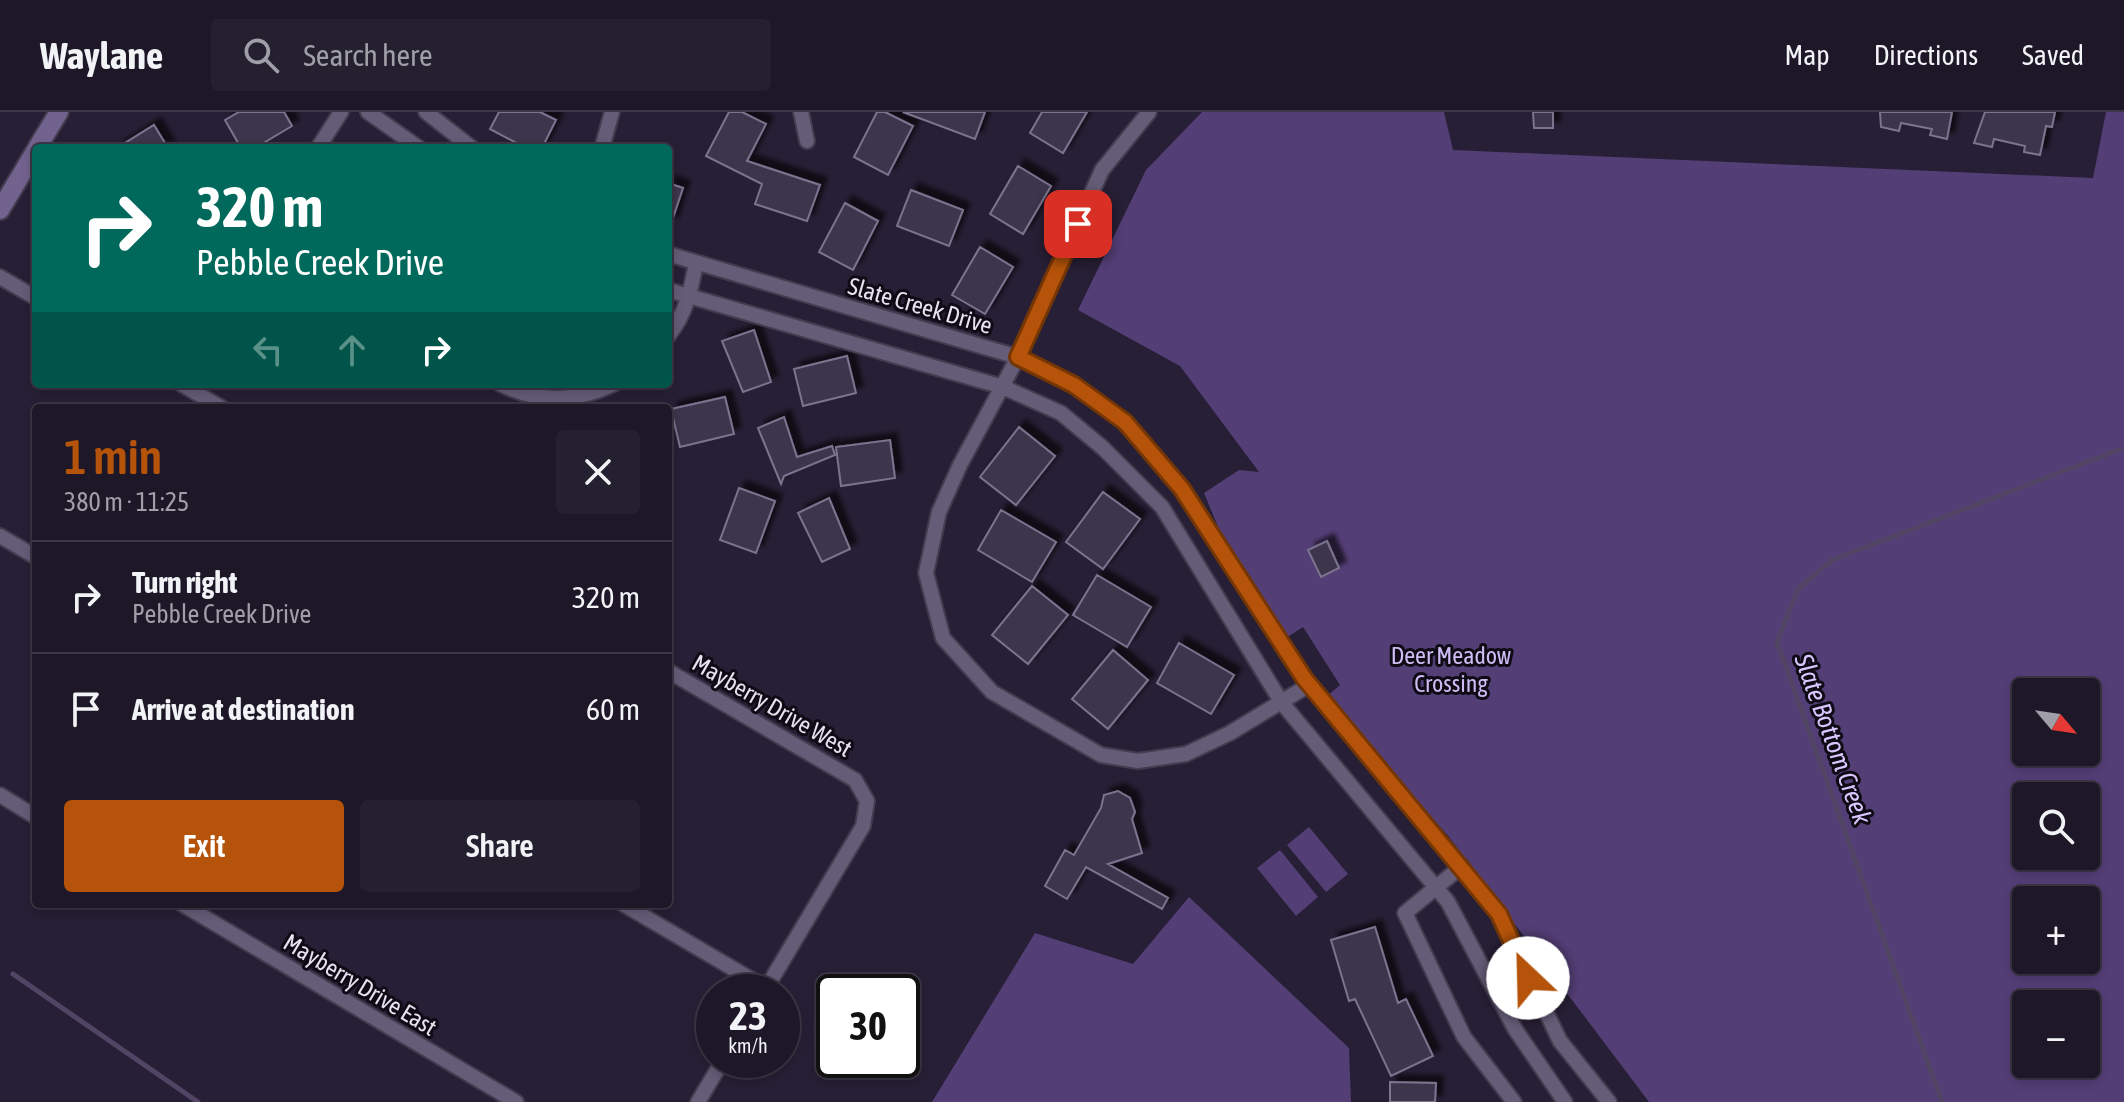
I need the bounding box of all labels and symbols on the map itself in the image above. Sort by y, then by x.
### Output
pin [1044,190,1112,258]
street label: Slate Creek Drive [845,272,995,339]
park label: Deer Meadow Crossing [1391,642,1511,697]
street label: Mayberry Drive West [688,649,857,762]
water label: Slate Bottom Creek [1788,649,1878,829]
north arrow [2012,678,2100,766]
street label: Mayberry Drive East [279,928,442,1041]
position arrow [1486,936,1570,1020]
speed limit sign: 30 [816,974,920,1078]

